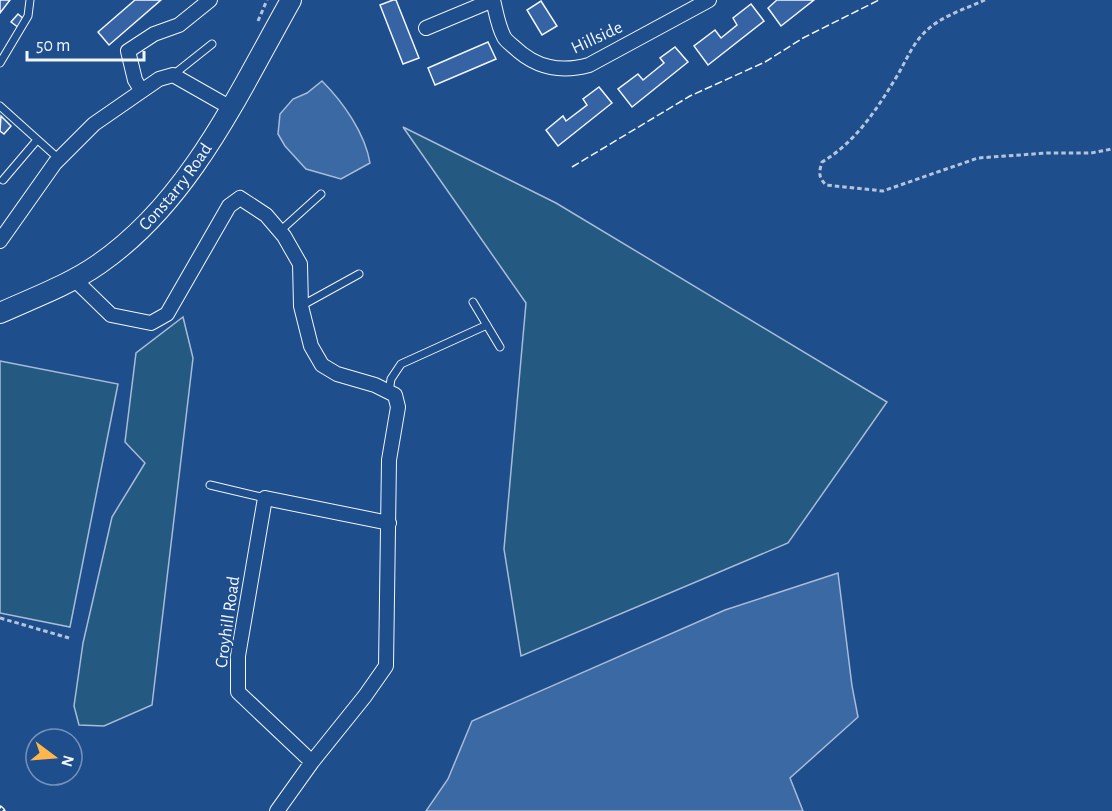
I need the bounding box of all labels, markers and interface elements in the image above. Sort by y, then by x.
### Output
street label: Hillside [569,18,625,58]
scale bar [27,24,144,62]
text: 50 m [36,37,70,55]
street label: Constarry Road [136,140,216,234]
street label: Croyhill Road [213,575,243,669]
north arrow [24,727,84,787]
text: N [58,753,77,768]

